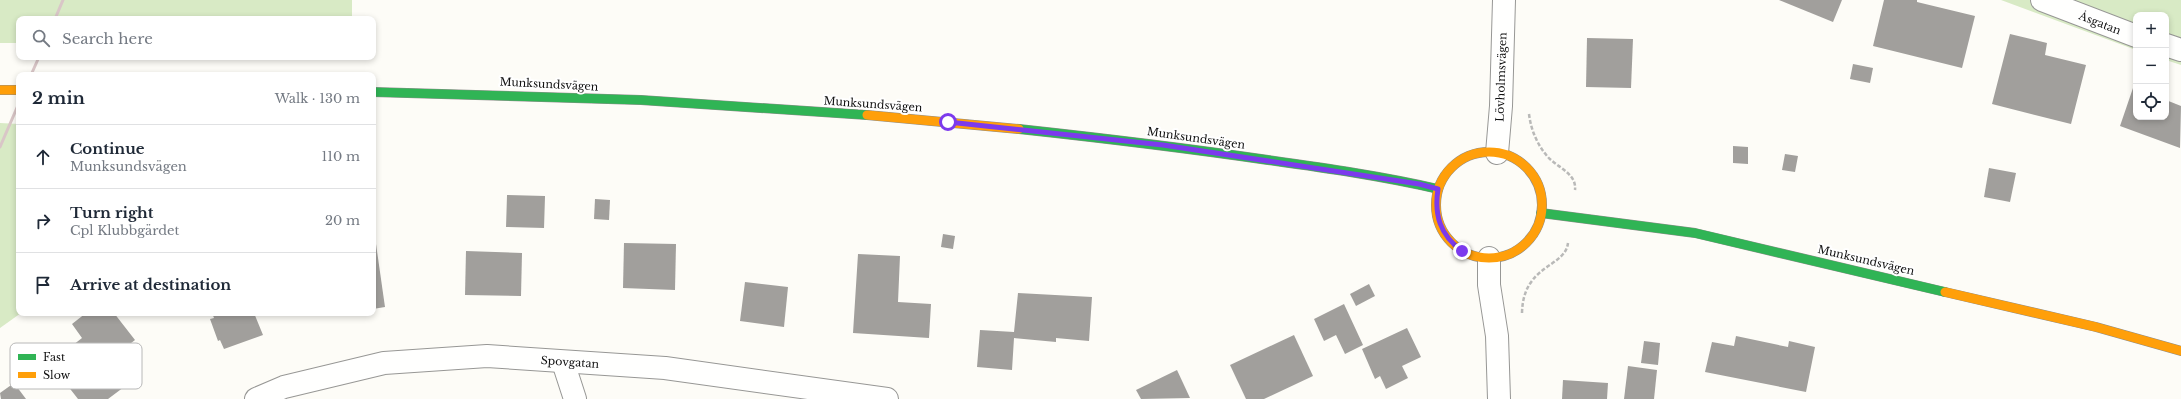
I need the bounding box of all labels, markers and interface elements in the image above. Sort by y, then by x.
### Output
street label: Åsgatan [2076,8,2123,38]
map controls [2133,12,2169,120]
button: + [2133,12,2169,48]
search box [16,16,376,60]
icon: search [30,27,52,49]
text: Search here [62,29,153,48]
street label: Lövholmsvägen [1492,32,1510,122]
button: − [2133,48,2169,84]
street label: Munksundsvägen [499,74,599,94]
button: locate [2133,84,2169,120]
text: 2 min [32,88,85,109]
text: Walk · 130 m [275,90,360,107]
street label: Munksundsvägen [823,94,923,114]
route start [939,113,957,131]
street label: Munksundsvägen [1146,124,1246,152]
text: Continue [70,139,145,158]
icon: ahead [32,146,54,168]
text: 110 m [321,148,360,165]
text: Munksundsvägen [70,158,187,175]
text: Turn right [70,203,153,222]
icon: right [32,210,54,232]
text: 20 m [325,212,360,229]
text: Cpl Klubbgärdet [70,222,179,239]
route end [1453,242,1471,260]
street label: Munksundsvägen [1816,242,1916,278]
icon: arrive [32,274,54,296]
text: Arrive at destination [70,275,231,294]
legend [10,343,142,389]
text: Fast [43,350,66,364]
street label: Spovgatan [540,353,600,371]
text: Slow [43,368,71,382]

